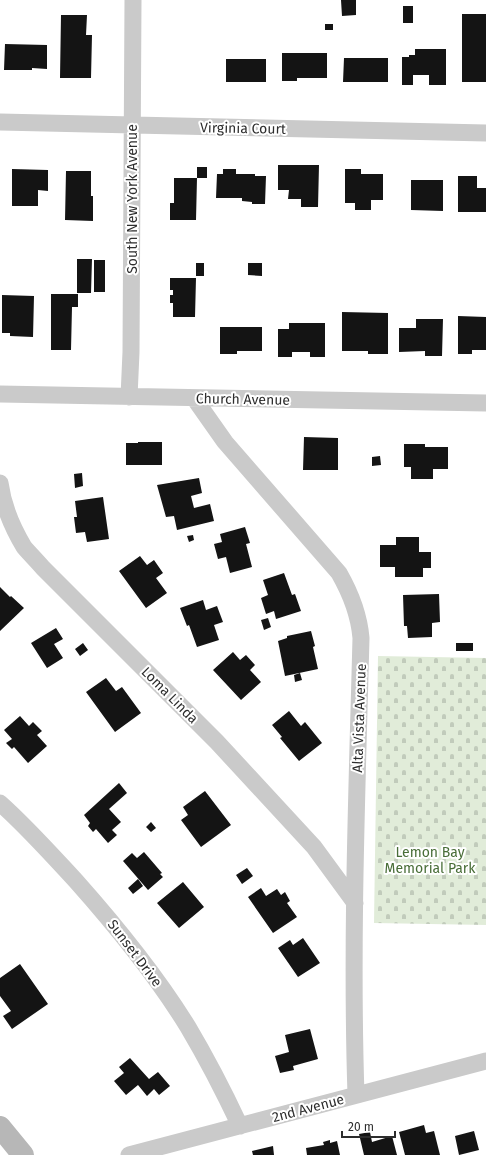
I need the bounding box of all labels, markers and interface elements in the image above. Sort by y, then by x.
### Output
street label: Virginia Court [200,119,287,138]
street label: South New York Avenue [124,124,141,274]
street label: Church Avenue [196,390,290,409]
street label: Loma Linda [138,663,202,727]
street label: Alta Vista Avenue [349,663,370,773]
park label: Lemon Bay Memorial Park [385,844,476,877]
street label: Sunset Drive [104,916,165,990]
street label: 2nd Avenue [270,1091,346,1126]
scale bar [342,1113,395,1139]
text: 20 m [348,1120,374,1134]

